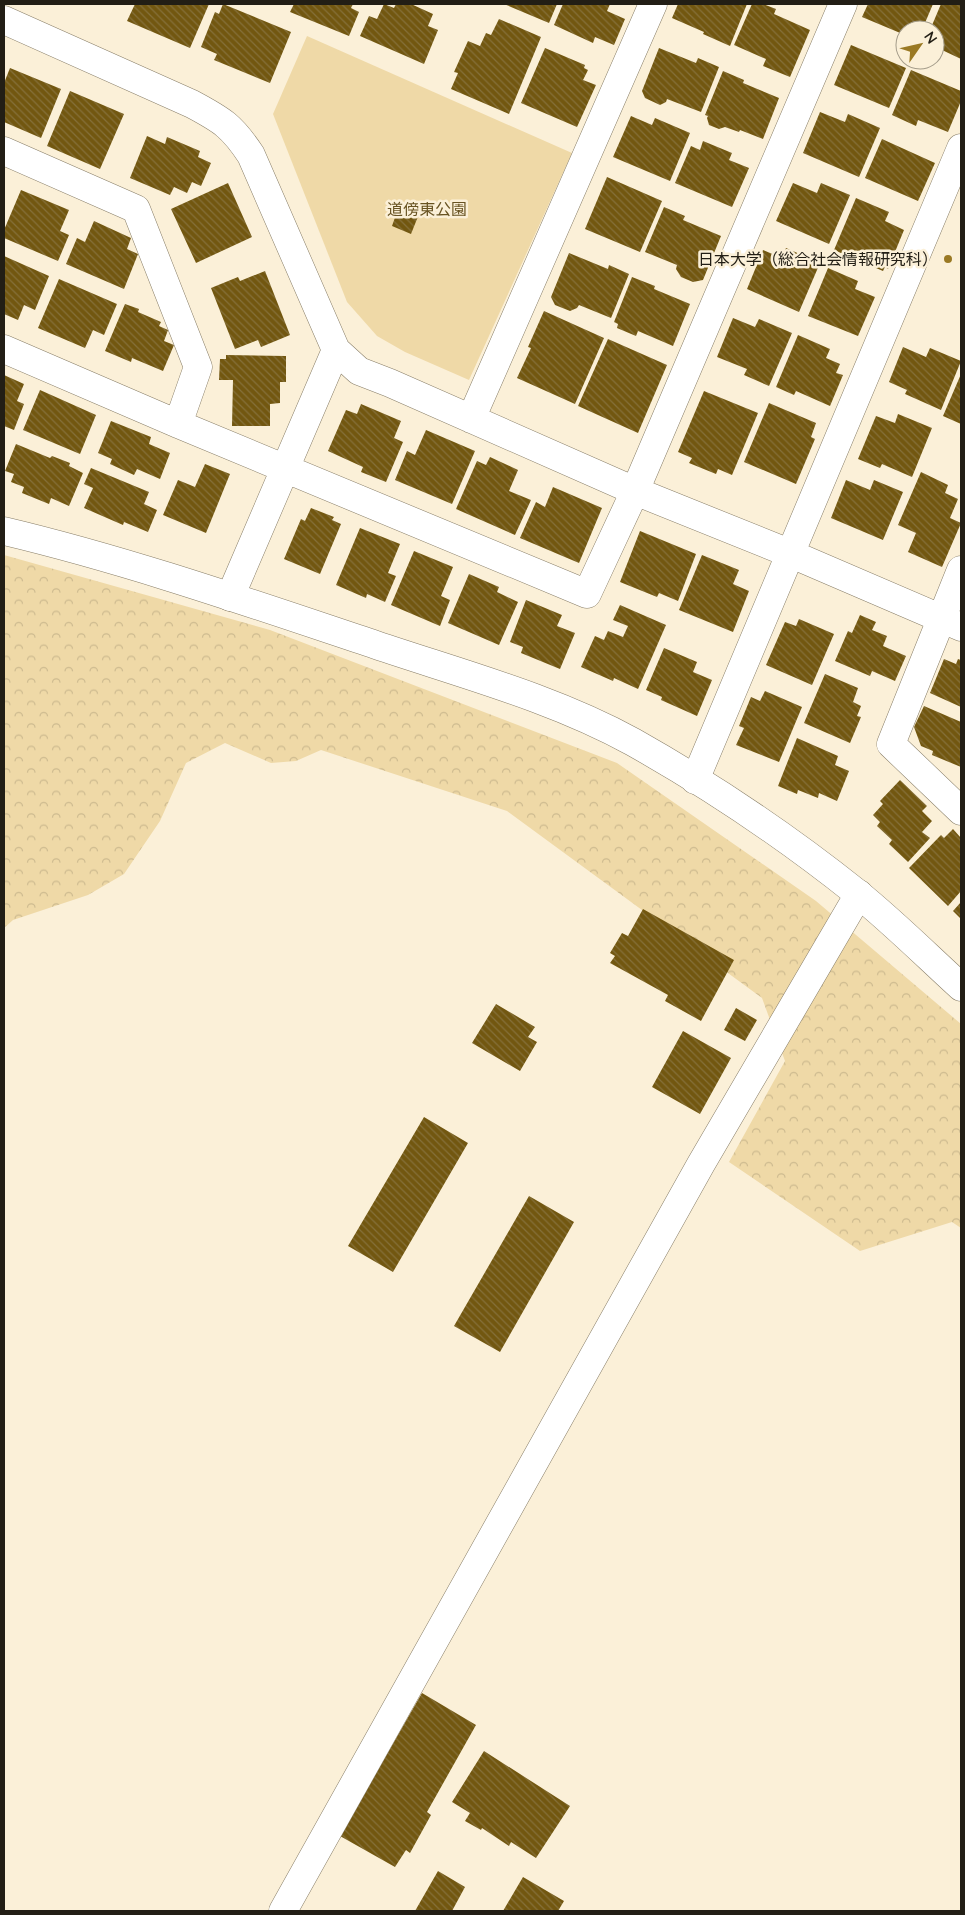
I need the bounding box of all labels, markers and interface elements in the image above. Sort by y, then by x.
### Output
north arrow [895,20,945,70]
text: N [921,28,941,47]
park label: 道傍東公園 [387,199,467,218]
place label: 日本大学（総合社会情報研究科） [698,249,938,268]
marker: 日本大学（総合社会情報研究科） [942,253,954,265]

